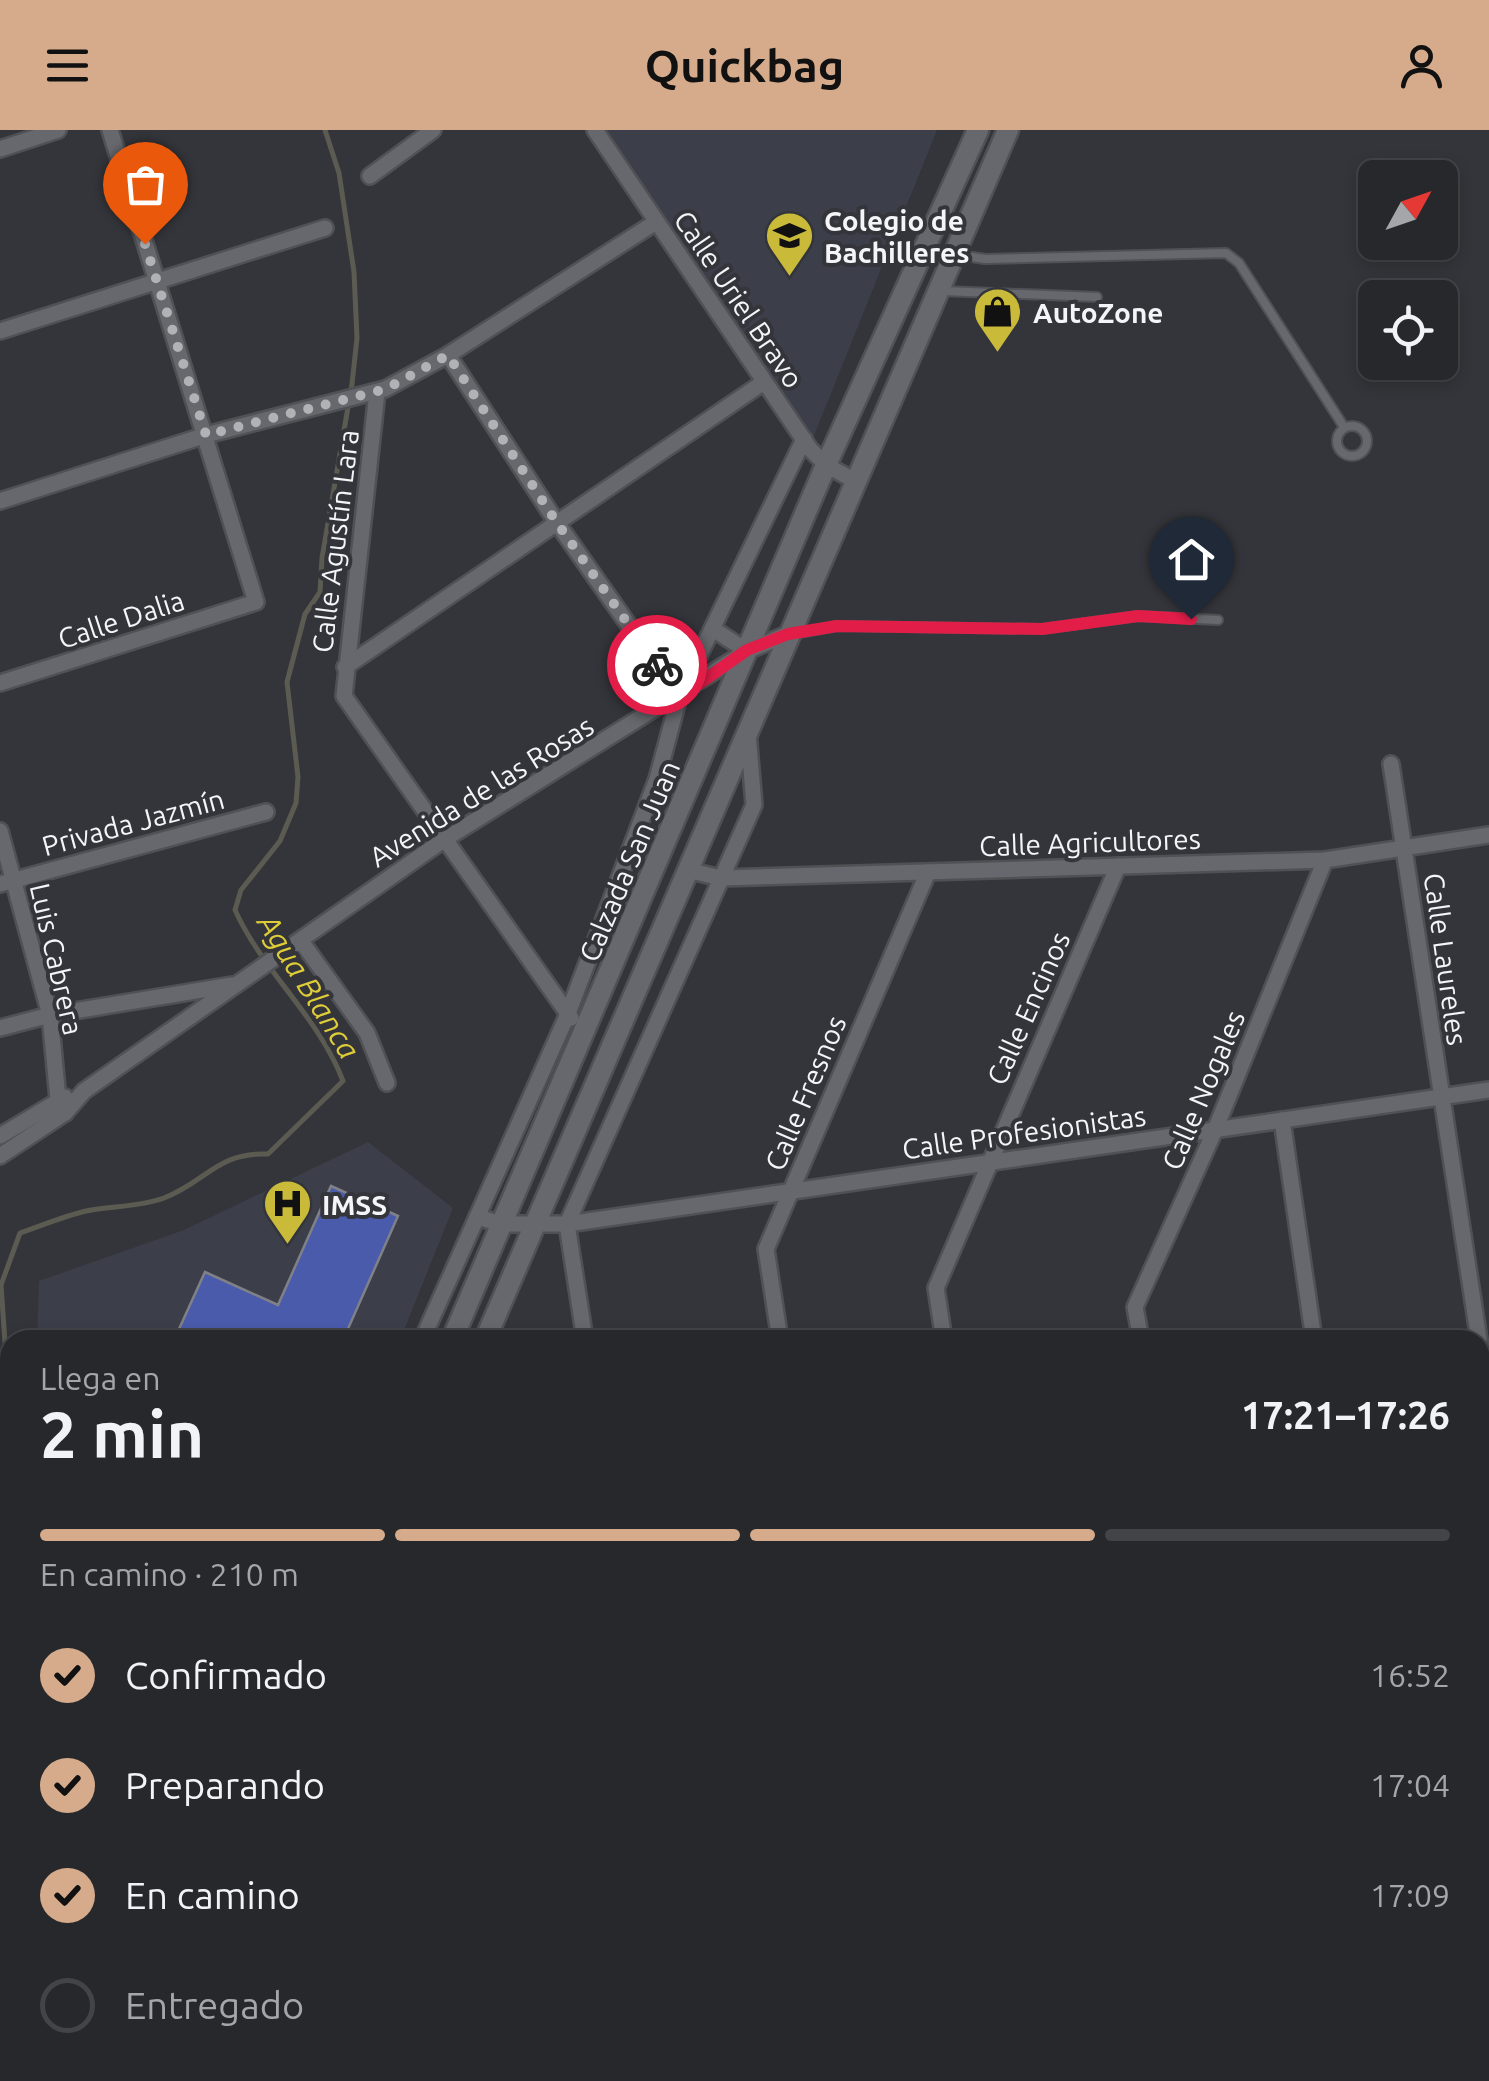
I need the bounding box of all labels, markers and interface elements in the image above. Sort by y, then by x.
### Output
icon: menu [40,38,95,93]
icon: person [1394,38,1449,93]
text: Quickbag [645,40,844,91]
pin [103,142,188,245]
icon: bag [118,157,173,212]
north arrow [1358,160,1458,260]
map controls [1358,160,1458,380]
street label: Calle Uriel Bravo [668,205,810,393]
place label: Colegio de Bachilleres [824,205,969,268]
school or university icon: Colegio de Bachilleres [763,210,815,278]
button: locate [1358,280,1458,380]
shop icon: AutoZone [972,286,1024,354]
place label: AutoZone [1033,297,1163,328]
street label: Calle Agustín Lara [306,428,364,654]
pin [1149,517,1234,620]
icon: home [1164,532,1219,587]
street label: Calle Dalia [54,584,188,654]
courier [607,615,707,715]
icon: bike [630,638,685,693]
street label: Avenida de las Rosas [363,710,599,872]
street label: Calzada San Juan [573,756,685,966]
street label: Privada Jazmín [39,783,227,861]
street label: Calle Agricultores [979,823,1201,861]
street label: Calle Laureles [1419,871,1473,1047]
street label: Luis Cabrera [25,880,89,1038]
water label: Agua Blanca [250,906,367,1065]
street label: Calle Encinos [980,927,1076,1089]
street label: Calle Nogales [1156,1006,1250,1174]
street label: Calle Fresnos [758,1011,852,1175]
street label: Calle Profesionistas [900,1100,1148,1164]
hospital icon: IMSS [261,1178,313,1246]
place label: IMSS [322,1189,387,1220]
text: Llega en [40,1360,160,1396]
text: 17:21–17:26 [1241,1394,1450,1436]
text: 2 min [40,1397,204,1470]
text: En camino · 210 m [40,1556,299,1592]
icon: check [40,1648,95,1703]
text: Confirmado [125,1654,327,1696]
text: 16:52 [1370,1657,1450,1693]
icon: check [40,1758,95,1813]
text: Preparando [125,1764,325,1806]
text: 17:04 [1370,1767,1450,1803]
icon: check [40,1868,95,1923]
text: En camino [125,1874,300,1916]
text: 17:09 [1370,1877,1450,1913]
text: Entregado [125,1984,304,2026]

